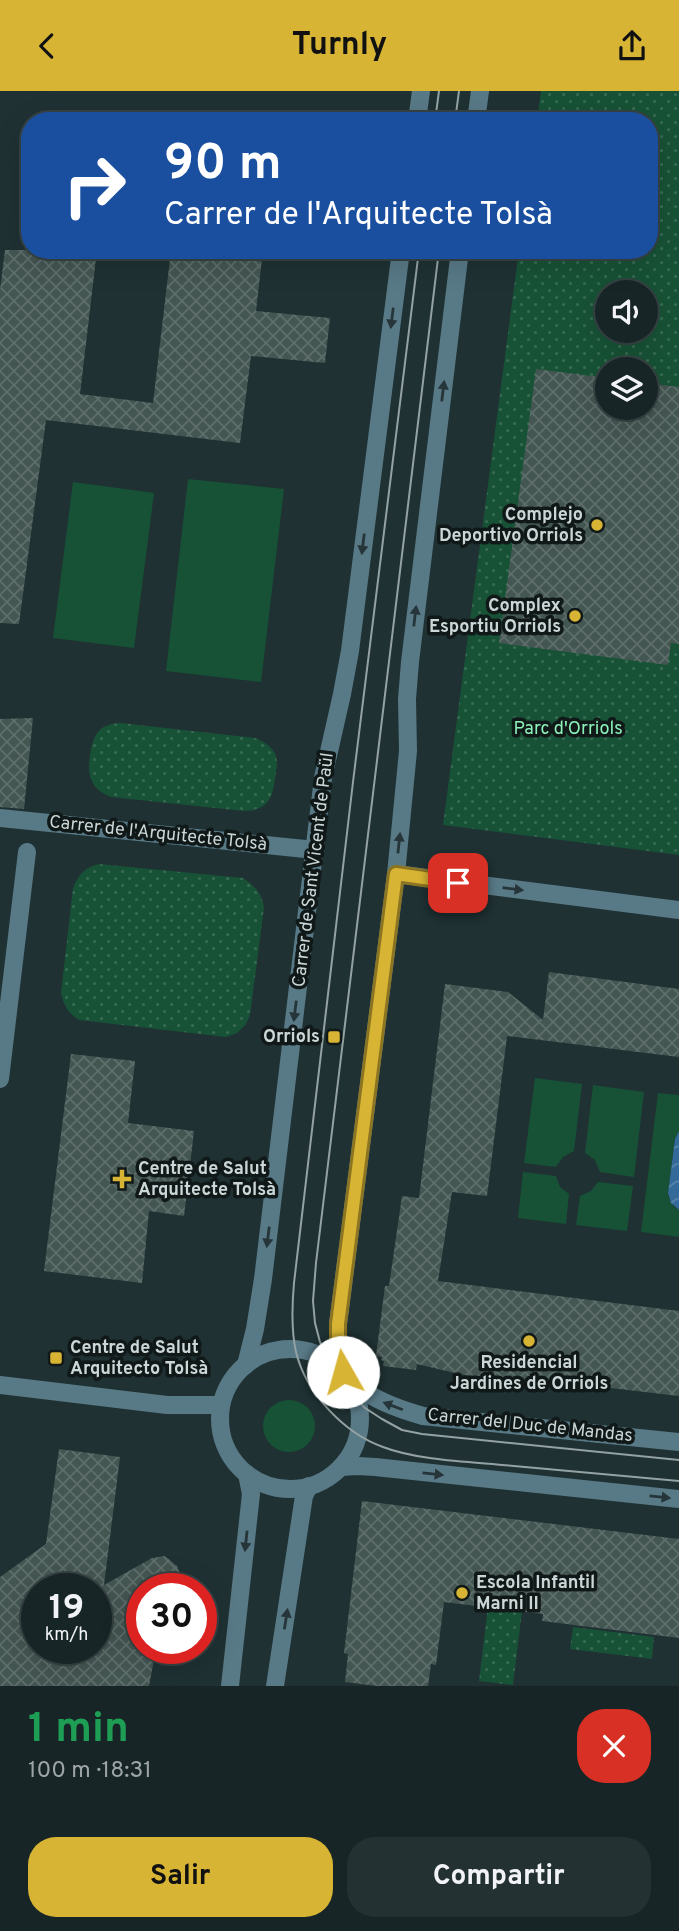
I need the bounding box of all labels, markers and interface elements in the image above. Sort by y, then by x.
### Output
text: Turnly [292,26,387,66]
icon: back [28,27,66,65]
icon: share [613,27,651,65]
text: 90 m [164,135,282,197]
icon: right [49,140,140,231]
text: Carrer de l'Arquitecte Tolsà [164,196,553,236]
map controls [595,280,658,420]
button: sound [595,280,658,343]
one-way arrow [387,307,398,329]
button: layers [595,357,658,420]
one-way arrow [438,379,449,401]
place label: Complejo Deportivo Orriols [439,504,583,548]
marker: Complejo Deportivo Orriols [589,517,605,533]
one-way arrow [358,533,369,555]
place label: Complex Esportiu Orriols [429,595,561,639]
one-way arrow [410,605,421,627]
marker: Complex Esportiu Orriols [567,608,583,624]
park label: Parc d'Orriols [513,718,623,741]
street label: Carrer de Sant Vicent de Paül [288,751,340,989]
street label: Carrer de l'Arquitecte Tolsà [48,811,268,857]
one-way arrow [394,832,405,854]
pin [428,853,488,913]
icon: arrive [439,864,477,902]
one-way arrow [502,884,524,895]
one-way arrow [290,1000,301,1022]
place label: Orriols [263,1026,320,1049]
marker: Orriols [326,1029,342,1045]
place label: Centre de Salut Arquitecte Tolsà [138,1158,276,1202]
marker: Centre de Salut Arquitecte Tolsà [112,1169,132,1189]
one-way arrow [262,1226,273,1248]
marker: Residencial Jardines de Orriols [521,1333,537,1349]
position arrow [306,1335,380,1409]
place label: Centre de Salut Arquitecto Tolsà [70,1337,208,1381]
marker: Centre de Salut Arquitecto Tolsà [48,1350,64,1366]
place label: Residencial Jardines de Orriols [450,1352,608,1396]
one-way arrow [383,1400,404,1411]
street label: Carrer del Duc de Mandas [426,1404,634,1448]
one-way arrow [422,1469,444,1480]
one-way arrow [649,1492,671,1503]
one-way arrow [240,1530,251,1552]
place label: Escola Infantil Marni II [476,1572,595,1616]
speed limit sign: 30 [126,1573,217,1664]
marker: Escola Infantil Marni II [454,1585,470,1601]
text: 19 [49,1587,84,1631]
one-way arrow [281,1607,292,1629]
text: km/h [45,1624,88,1647]
text: 1 min [28,1704,129,1757]
button: close [577,1709,651,1783]
text: 100 m · 18:31 [28,1757,152,1786]
button: Salir [28,1837,333,1917]
button: Compartir [347,1837,651,1917]

